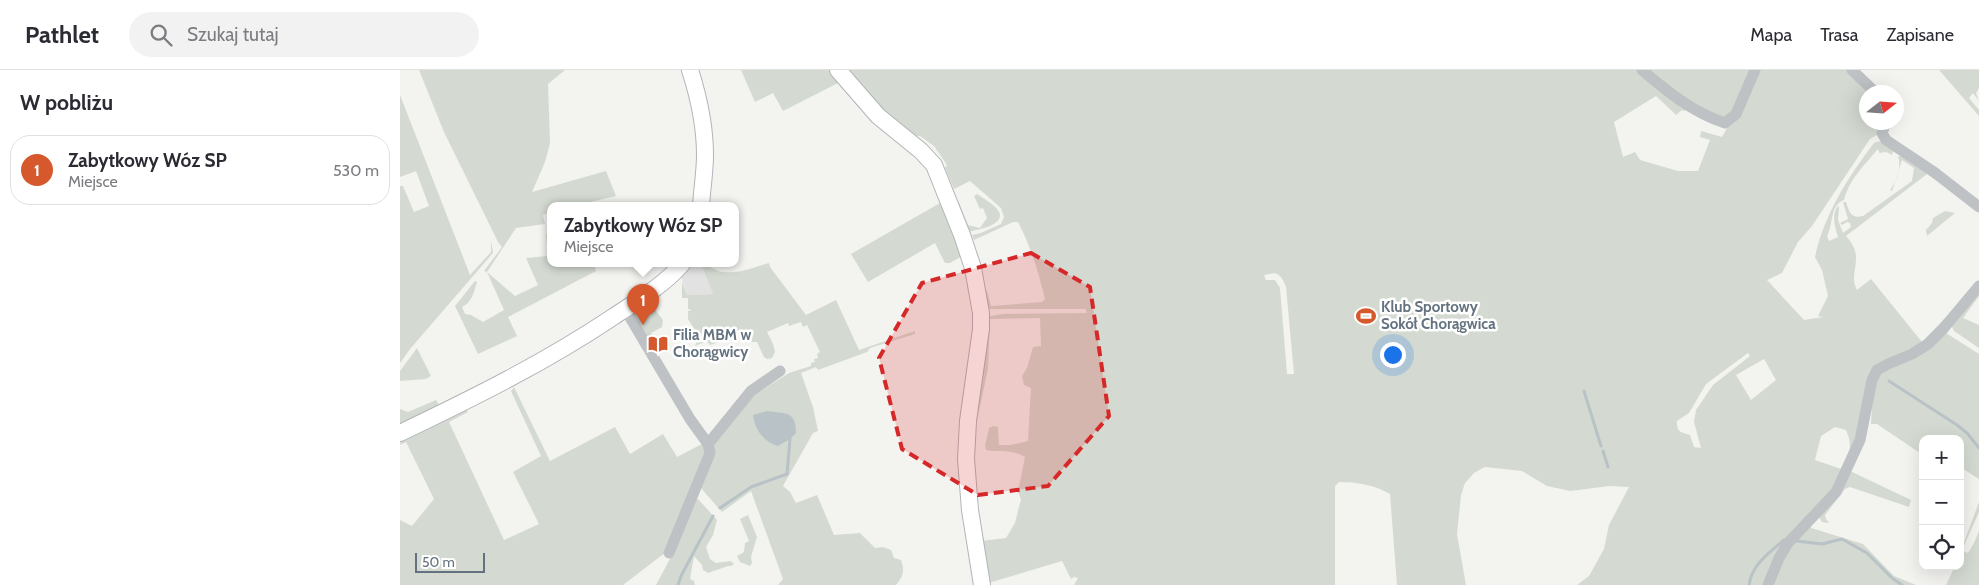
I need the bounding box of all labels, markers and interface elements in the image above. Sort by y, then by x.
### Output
search box [129,12,479,57]
text: Pathlet [25,20,99,49]
icon: search [147,21,175,49]
text: Szukaj tutaj [187,23,279,46]
text: Mapa [1750,24,1792,46]
text: Trasa [1820,24,1858,46]
text: Zapisane [1886,24,1954,46]
north arrow [1859,85,1904,130]
text: W pobliżu [20,90,113,115]
text: Zabytkowy Wóz SP [68,149,227,172]
text: 1 [34,161,40,180]
text: 530 m [333,161,379,180]
text: Miejsce [68,172,118,191]
popup [547,202,739,267]
text: Zabytkowy Wóz SP [564,214,722,237]
text: Miejsce [564,237,613,256]
pin: 1 [627,284,659,325]
place label: Klub Sportowy Sokół Chorągwica [1381,298,1496,333]
sports icon: Klub Sportowy Sokół Chorągwica [1355,305,1377,327]
place label: Filia MBM w Chorągwicy [673,326,751,361]
library icon: Filia MBM w Chorągwicy [647,333,669,355]
your location [1380,342,1406,368]
map controls [1919,435,1964,570]
button: + [1919,435,1964,480]
button: − [1919,480,1964,525]
button: locate [1919,525,1964,570]
scale bar [415,550,485,573]
text: 50 m [422,553,455,571]

